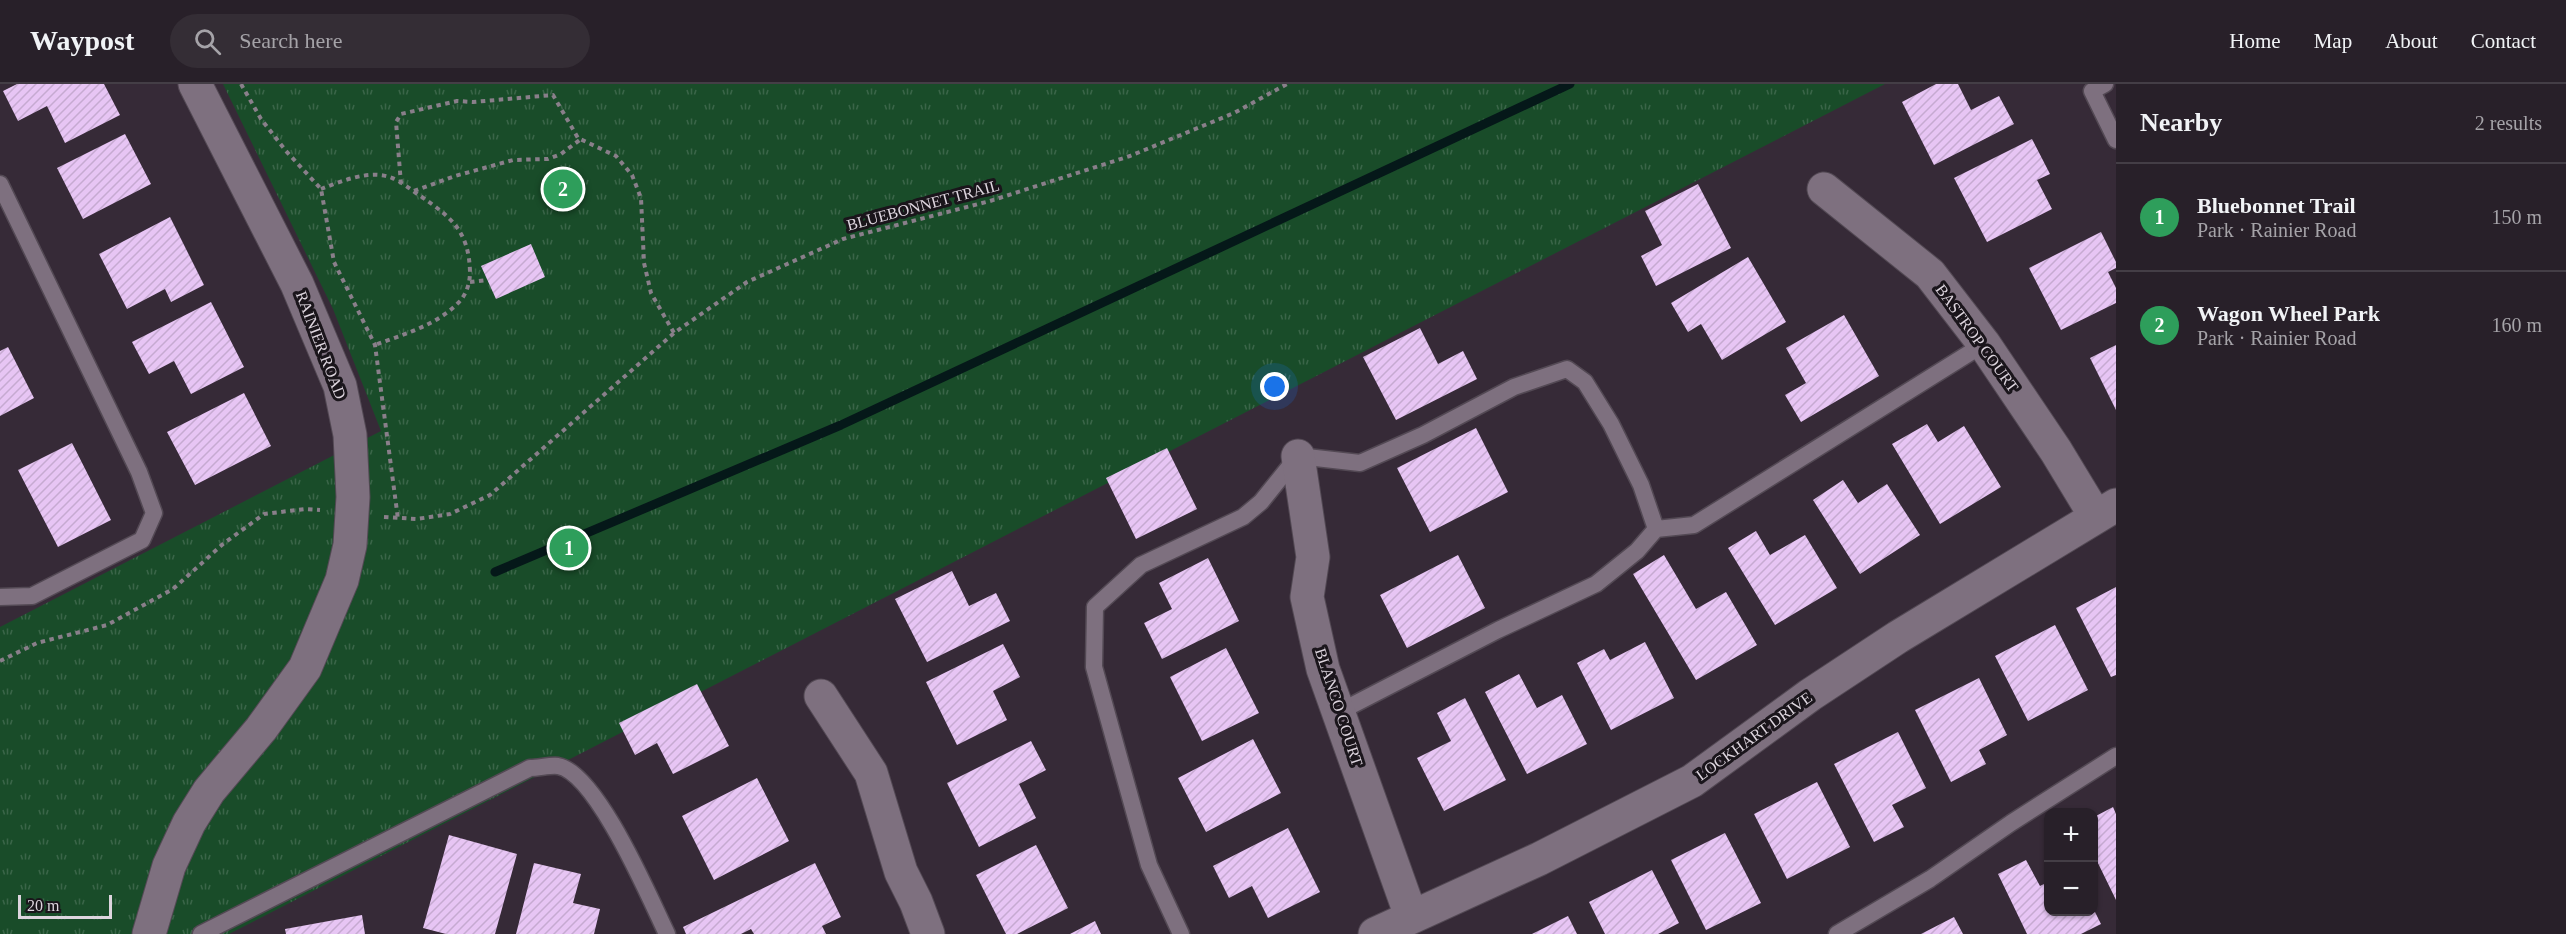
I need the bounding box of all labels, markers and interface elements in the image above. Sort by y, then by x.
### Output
search box [170,14,590,68]
text: Waypost [30,25,134,56]
icon: search [191,25,224,58]
text: Search here [239,28,342,53]
text: Home [2229,29,2281,53]
text: Map [2314,29,2352,53]
text: About [2385,29,2438,53]
text: Contact [2471,29,2536,53]
text: Nearby [2140,108,2222,137]
text: 2 results [2475,112,2542,134]
pin: 2 [544,166,582,212]
street label: BLUEBONNET TRAIL [845,176,1001,234]
text: Bluebonnet Trail [2197,193,2356,218]
text: 1 [2155,206,2165,228]
text: 150 m [2491,206,2542,228]
text: Park · Rainier Road [2197,219,2356,241]
street label: BASTROP COURT [1932,281,2022,395]
street label: RAINIER ROAD [293,289,349,401]
text: Wagon Wheel Park [2197,301,2380,326]
text: 2 [2155,314,2165,336]
text: 160 m [2491,314,2542,336]
text: Park · Rainier Road [2197,327,2356,349]
your location [1260,372,1289,401]
pin: 1 [550,526,588,570]
street label: BLANCO COURT [1312,646,1366,768]
street label: LOCKHART DRIVE [1693,688,1815,784]
map controls [2044,808,2098,916]
button: + [2044,808,2098,862]
button: − [2044,862,2098,916]
scale bar [18,892,112,920]
text: 20 m [27,897,59,914]

